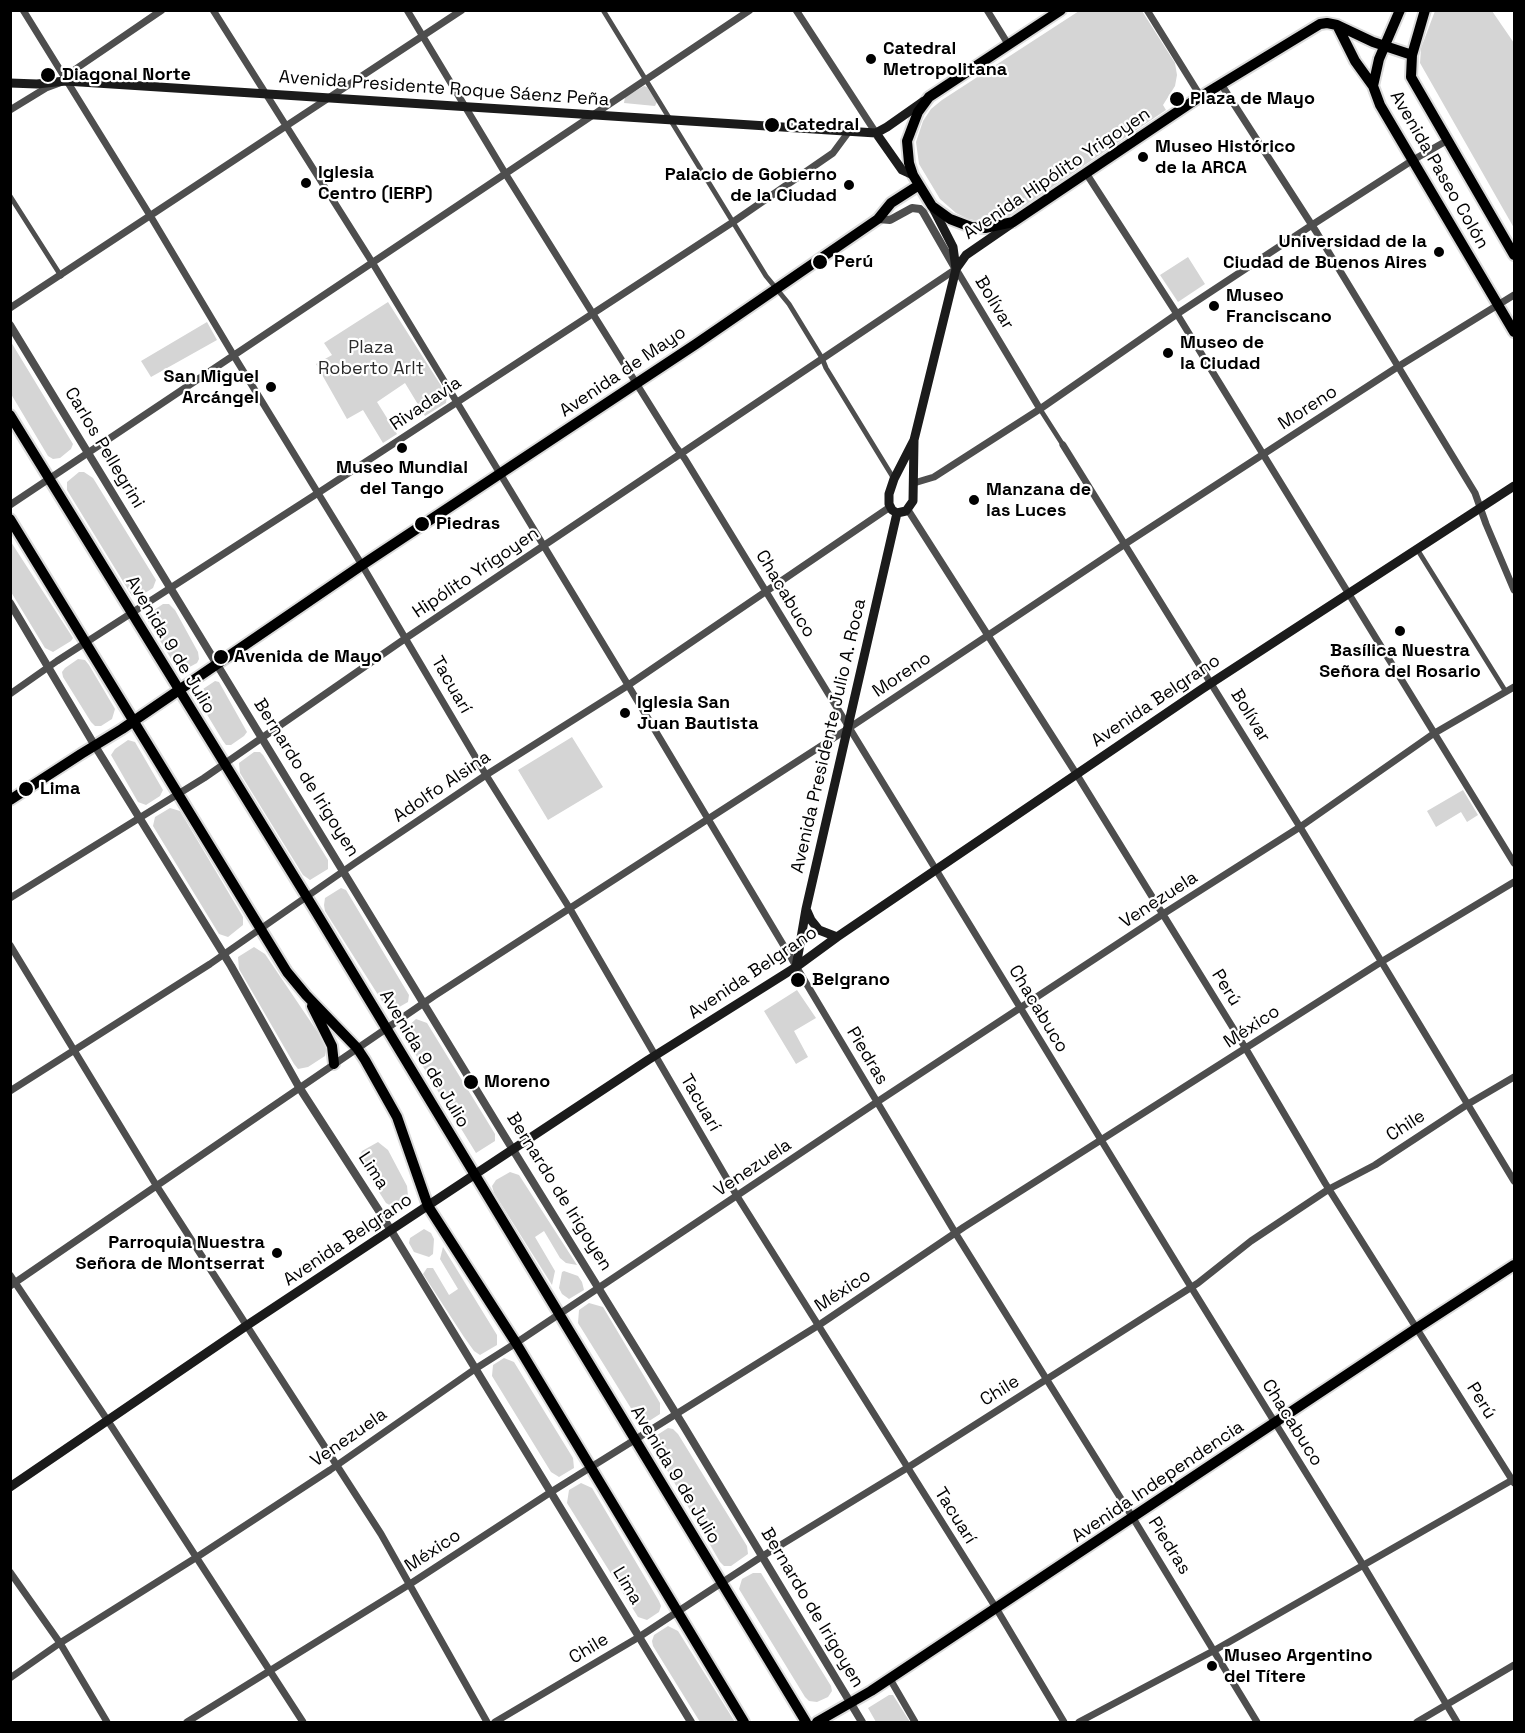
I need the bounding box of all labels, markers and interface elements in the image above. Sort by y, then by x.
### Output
place label: Catedral Metropolitana [883,38,1007,80]
marker: Catedral Metropolitana [864,52,878,66]
place label: Diagonal Norte [62,64,191,86]
marker: Diagonal Norte [39,66,57,84]
street label: Avenida Presidente Roque Sáenz Peña [278,67,610,111]
street label: Avenida Paseo Colón [1385,87,1493,253]
place label: Plaza de Mayo [1190,88,1315,110]
marker: Plaza de Mayo [1168,90,1186,108]
street label: Avenida Hipólito Yrigoyen [959,103,1155,245]
place label: Catedral [786,114,859,136]
marker: Catedral [763,116,781,134]
place label: Museo Histórico de la ARCA [1155,136,1296,178]
marker: Museo Histórico de la ARCA [1136,150,1150,164]
place label: Iglesia Centro (IERP) [318,162,432,204]
place label: Palacio de Gobierno de la Ciudad [665,164,837,207]
marker: Iglesia Centro (IERP) [299,176,313,190]
marker: Palacio de Gobierno de la Ciudad [842,178,856,192]
place label: Universidad de la Ciudad de Buenos Aires [1223,231,1427,274]
marker: Universidad de la Ciudad de Buenos Aires [1432,245,1446,259]
place label: Perú [834,251,873,273]
marker: Perú [811,253,829,271]
street label: Bolívar [970,272,1018,334]
place label: Museo Franciscano [1226,285,1332,328]
marker: Museo Franciscano [1207,299,1221,313]
street label: Avenida de Mayo [556,322,690,422]
place label: Museo de la Ciudad [1180,332,1264,374]
park label: Plaza Roberto Arlt [318,337,424,380]
marker: Museo de la Ciudad [1161,346,1175,360]
place label: San Miguel Arcángel [164,366,259,409]
street label: Rivadavia [386,372,466,436]
marker: San Miguel Arcángel [264,380,278,394]
street label: Moreno [1274,381,1342,435]
street label: Carlos Pellegrini [59,384,149,512]
marker: Museo Mundial del Tango [395,441,409,455]
place label: Museo Mundial del Tango [336,457,468,500]
place label: Manzana de las Luces [986,479,1091,522]
marker: Manzana de las Luces [967,493,981,507]
place label: Piedras [436,513,500,535]
marker: Piedras [413,515,431,533]
street label: Hipólito Yrigoyen [409,523,543,623]
street label: Chacabuco [750,546,820,642]
street label: Avenida 9 de Julio [120,572,220,718]
street label: Avenida Presidente Julio A. Roca [787,597,871,875]
marker: Basílica Nuestra Señora del Rosario [1393,624,1407,638]
place label: Basílica Nuestra Señora del Rosario [1319,640,1481,682]
place label: Avenida de Mayo [234,646,382,668]
marker: Avenida de Mayo [212,648,230,666]
street label: Moreno [869,648,935,702]
street label: Avenida Belgrano [1088,650,1224,752]
street label: Tacuarí [426,653,476,717]
street label: Bolívar [1225,686,1275,746]
place label: Iglesia San Juan Bautista [637,692,759,734]
street label: Bernardo de Irigoyen [249,695,363,861]
marker: Iglesia San Juan Bautista [618,706,632,720]
street label: Adolfo Alsina [389,747,495,827]
place label: Lima [40,778,80,800]
marker: Lima [17,780,35,798]
street label: Venezuela [1116,867,1202,933]
street label: Avenida Belgrano [685,922,821,1024]
street label: Chacabuco [1003,961,1073,1057]
street label: Perú [1207,966,1245,1010]
place label: Belgrano [812,969,890,991]
marker: Belgrano [789,971,807,989]
street label: Avenida 9 de Julio [374,986,474,1132]
street label: México [1220,1001,1284,1053]
street label: Piedras [841,1023,893,1089]
place label: Moreno [484,1071,550,1093]
street label: Tacuarí [675,1071,725,1135]
marker: Moreno [462,1073,480,1091]
street label: Chile [1382,1105,1430,1147]
street label: Bernardo de Irigoyen [502,1109,616,1275]
street label: Venezuela [710,1134,796,1202]
street label: Lima [353,1148,393,1194]
street label: Avenida Belgrano [280,1189,416,1291]
place label: Parroquia Nuestra Señora de Montserrat [76,1232,265,1274]
marker: Parroquia Nuestra Señora de Montserrat [270,1246,284,1260]
street label: México [811,1265,875,1317]
street label: Chile [976,1371,1024,1411]
street label: Chacabuco [1257,1376,1327,1470]
street label: Perú [1462,1379,1500,1423]
street label: Avenida 9 de Julio [625,1402,725,1548]
street label: Venezuela [307,1404,391,1472]
street label: Avenida Independencia [1068,1416,1248,1548]
street label: Tacuarí [929,1484,981,1548]
street label: Piedras [1143,1513,1195,1579]
street label: Bernardo de Irigoyen [756,1524,868,1692]
street label: México [401,1525,465,1577]
street label: Lima [607,1563,647,1609]
street label: Chile [565,1629,613,1669]
place label: Museo Argentino del Títere [1224,1645,1372,1688]
marker: Museo Argentino del Títere [1205,1659,1219,1673]

